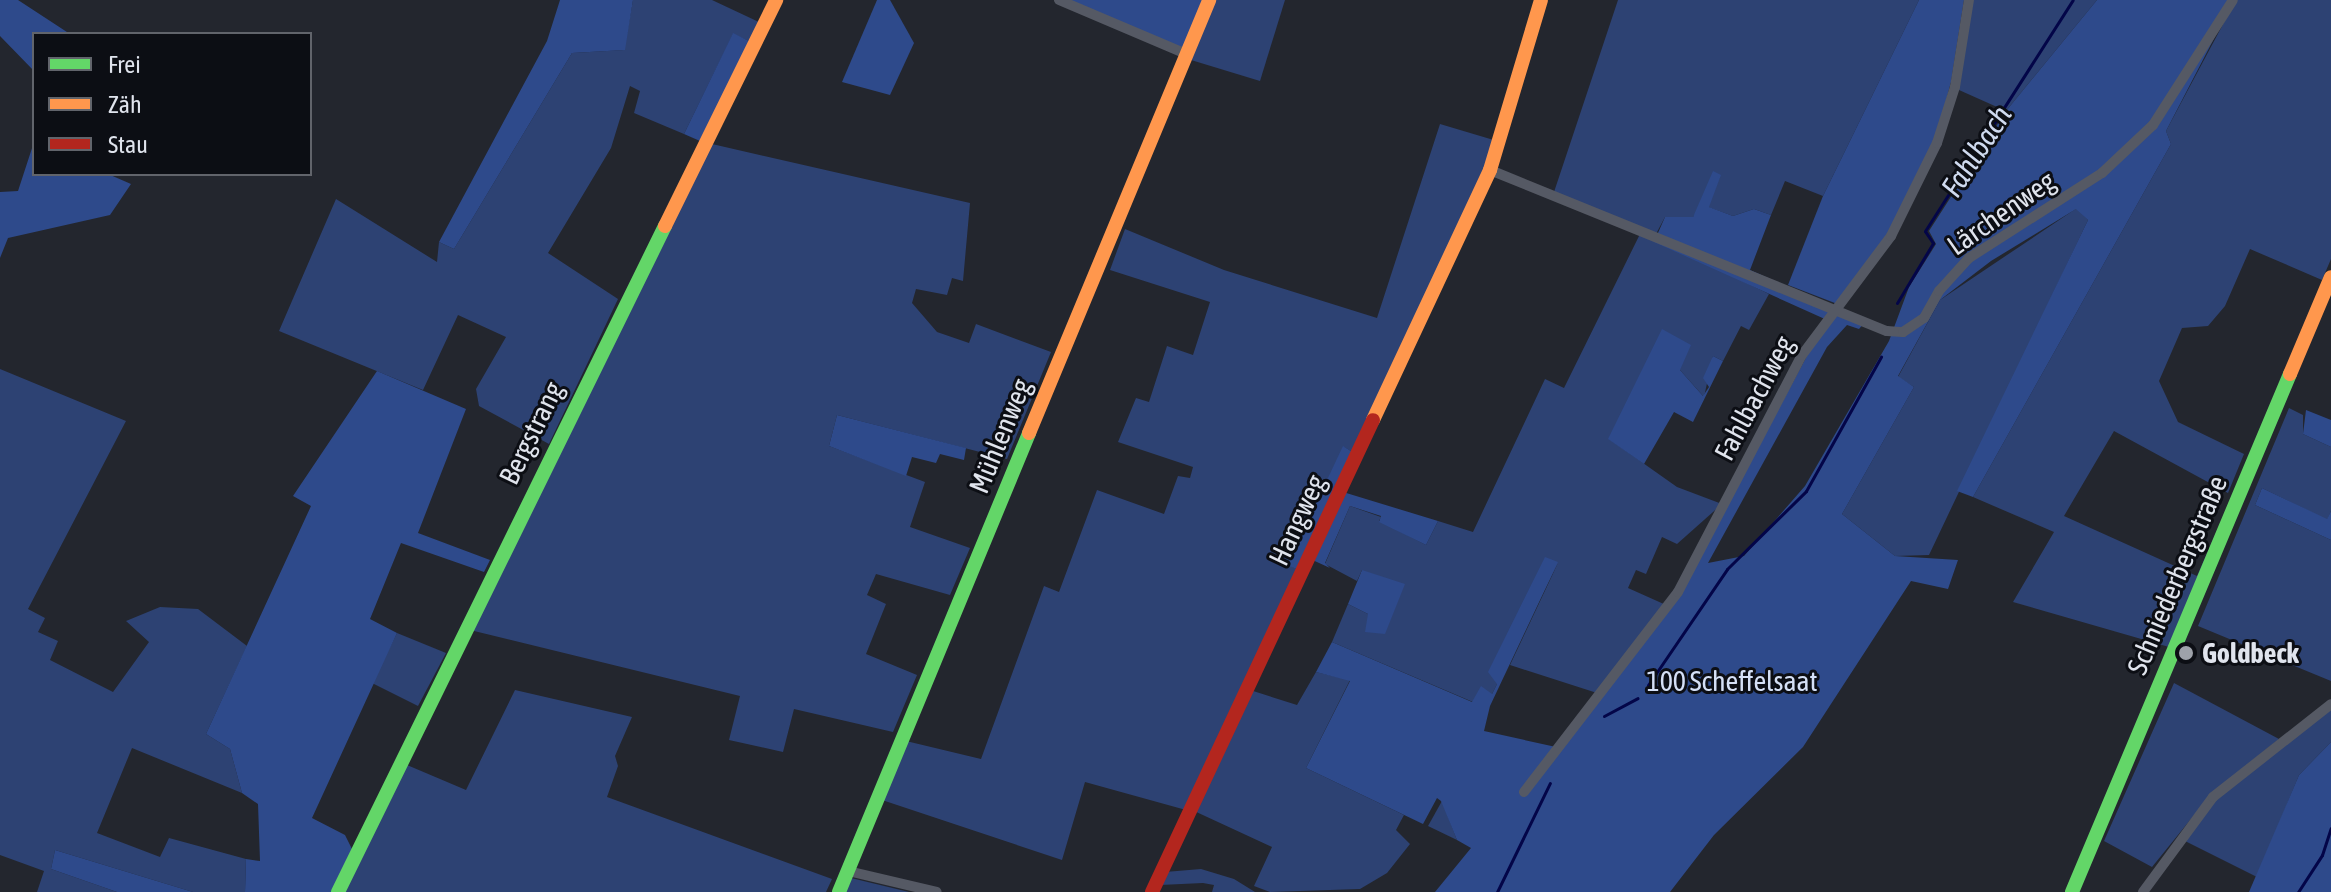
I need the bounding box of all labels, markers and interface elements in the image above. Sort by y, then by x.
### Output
legend [32,32,312,176]
text: Frei [108,51,141,78]
text: Zäh [108,91,142,118]
water label: Fahlbach [1933,99,2019,203]
text: Stau [108,131,148,158]
street label: Lärchenweg [1941,164,2061,262]
street label: Fahlbachweg [1707,330,1801,466]
street label: Mühlenweg [962,374,1038,498]
street label: Bergstrang [492,376,570,490]
street label: Hangweg [1261,469,1333,571]
street label: Schniederbergstraße [2120,471,2234,679]
place label: Goldbeck [2202,636,2299,670]
marker: Goldbeck [2177,644,2195,662]
park label: 100 Scheffelsaat [1646,664,1818,698]

